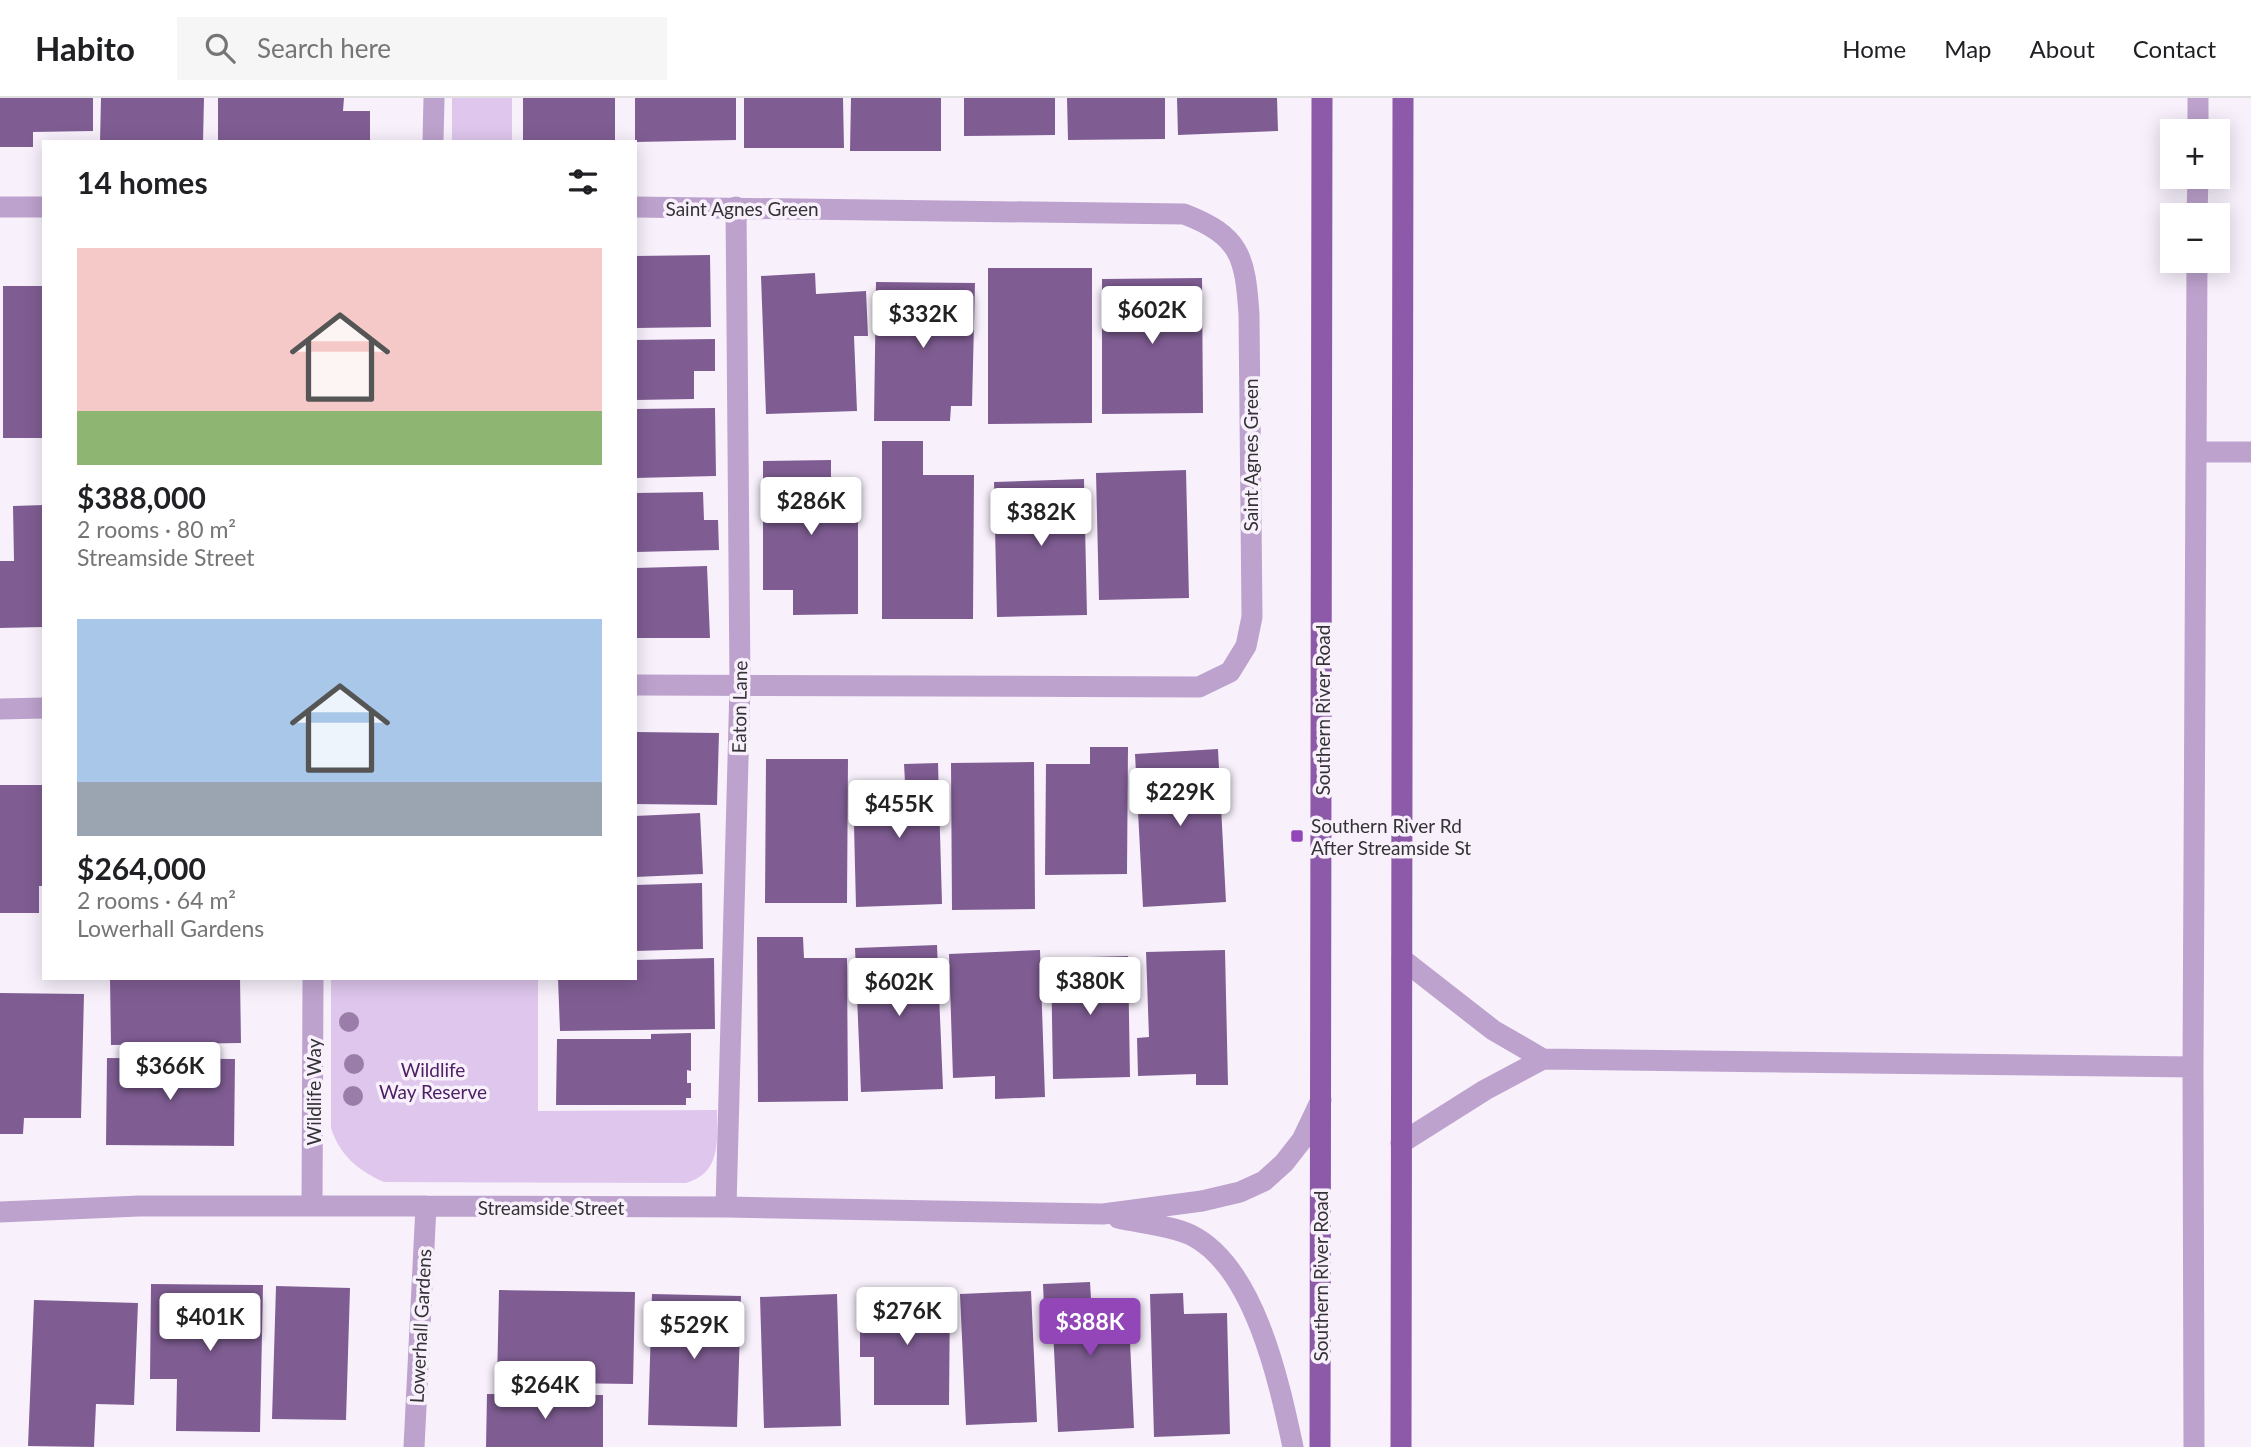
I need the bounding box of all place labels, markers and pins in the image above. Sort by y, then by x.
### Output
pin: $602K [1103,286,1201,346]
pin: $332K [874,290,972,350]
pin: $286K [762,478,860,537]
pin: $382K [992,489,1090,548]
pin: $229K [1131,768,1229,828]
pin: $455K [850,780,948,840]
place label: Southern River Rd After Streamside St [1311,814,1471,859]
marker: Southern River Rd After Streamside St [1289,828,1305,844]
pin: $602K [850,958,948,1018]
pin: $380K [1041,958,1139,1017]
pin: $366K [121,1042,219,1102]
pin: $276K [858,1288,956,1347]
pin: $401K [161,1294,259,1353]
pin: $388K [1041,1298,1139,1358]
pin: $529K [645,1302,743,1361]
pin: $264K [496,1362,594,1421]

